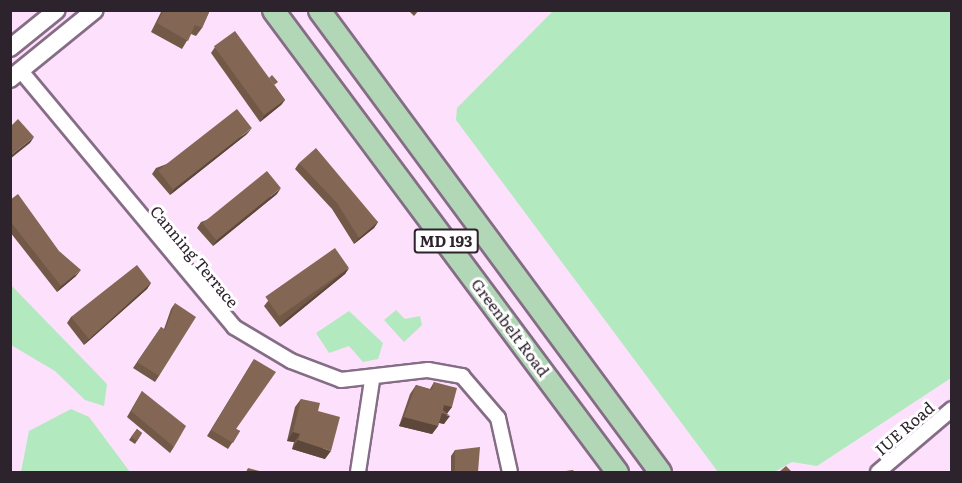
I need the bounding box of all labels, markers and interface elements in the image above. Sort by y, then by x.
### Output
street label: Canning Terrace [147,201,243,311]
road number: MD 193 [413,229,479,253]
street label: Greenbelt Road [468,274,554,380]
street label: IUE Road [871,397,937,459]

